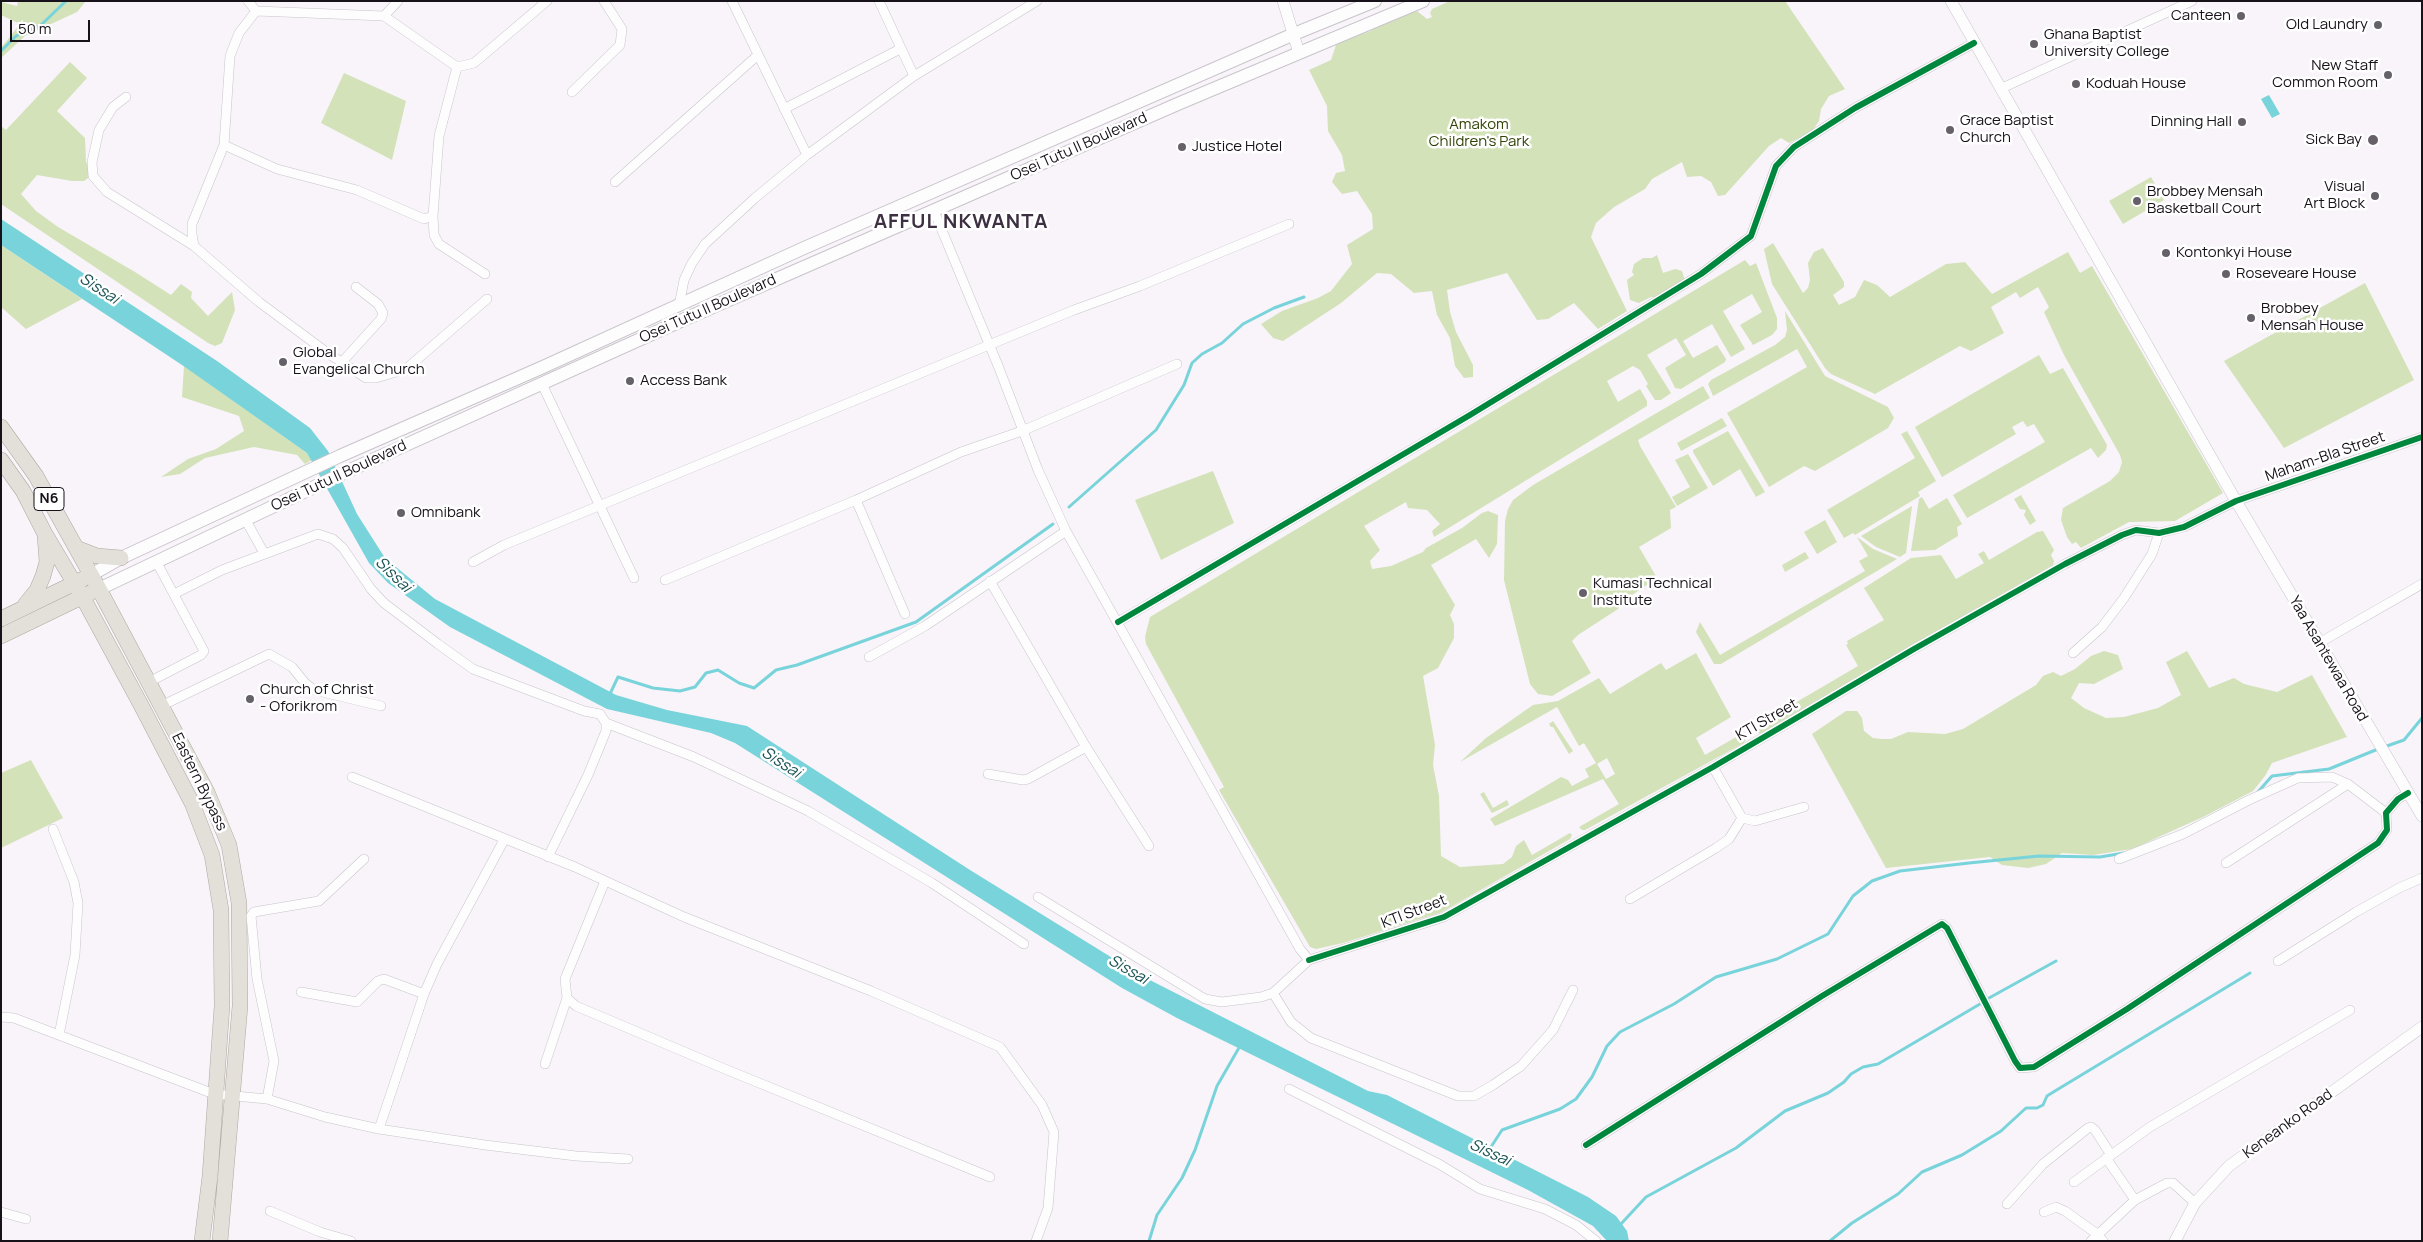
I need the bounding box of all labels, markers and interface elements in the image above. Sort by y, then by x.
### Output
place label: Canteen [2171,7,2231,25]
scale bar [12,10,92,42]
marker: Canteen [2235,10,2247,22]
place label: Old Laundry [2286,16,2368,34]
text: 50 m [18,18,52,39]
marker: Old Laundry [2372,19,2384,31]
place label: Ghana Baptist University College [2044,26,2169,61]
marker: Ghana Baptist University College [2028,38,2040,50]
place label: New Staff Common Room [2272,57,2378,92]
marker: New Staff Common Room [2382,69,2394,81]
place label: Koduah House [2086,75,2186,93]
marker: Koduah House [2070,78,2082,90]
street label: Osei Tutu II Boulevard [1008,109,1150,185]
place label: Grace Baptist Church [1960,112,2054,147]
place label: Dinning Hall [2151,113,2232,131]
park label: Amakom Children's Park [1429,116,1529,151]
marker: Dinning Hall [2236,116,2248,128]
marker: Grace Baptist Church [1944,124,1956,136]
place label: Sick Bay [2306,131,2362,149]
marker: Sick Bay [2366,133,2380,147]
place label: Justice Hotel [1192,138,1282,156]
marker: Justice Hotel [1176,141,1188,153]
place label: Visual Art Block [2304,178,2365,213]
place label: Brobbey Mensah Basketball Court [2147,183,2263,218]
marker: Visual Art Block [2369,190,2381,202]
marker: Brobbey Mensah Basketball Court [2131,195,2143,207]
district label: AFFUL NKWANTA [872,210,1050,234]
place label: Kontonkyi House [2176,244,2292,262]
marker: Kontonkyi House [2160,247,2172,259]
place label: Roseveare House [2236,265,2357,283]
marker: Roseveare House [2220,268,2232,280]
water label: Sissai [76,269,122,309]
street label: Osei Tutu II Boulevard [637,271,779,347]
place label: Brobbey Mensah House [2261,300,2364,335]
marker: Brobbey Mensah House [2245,312,2257,324]
place label: Global Evangelical Church [293,344,425,379]
marker: Global Evangelical Church [277,356,289,368]
place label: Access Bank [640,372,727,390]
marker: Access Bank [624,375,636,387]
street label: Maham-Bla Street [2263,428,2387,486]
street label: Osei Tutu II Boulevard [268,437,410,515]
road number: N6 [34,488,64,510]
place label: Omnibank [411,504,481,522]
marker: Omnibank [395,507,407,519]
water label: Sissai [371,553,415,597]
place label: Kumasi Technical Institute [1593,575,1712,610]
marker: Kumasi Technical Institute [1577,587,1589,599]
street label: Yaa Asantewaa Road [2285,593,2371,725]
place label: Church of Christ - Oforikrom [260,681,374,716]
marker: Church of Christ - Oforikrom [244,693,256,705]
street label: KTI Street [1733,695,1801,745]
street label: Eastern Bypass [168,730,230,834]
water label: Sissai [758,743,804,783]
street label: KTI Street [1379,891,1449,933]
water label: Sissai [1105,951,1151,989]
street label: Keneanko Road [2240,1085,2336,1163]
water label: Sissai [1466,1135,1514,1171]

